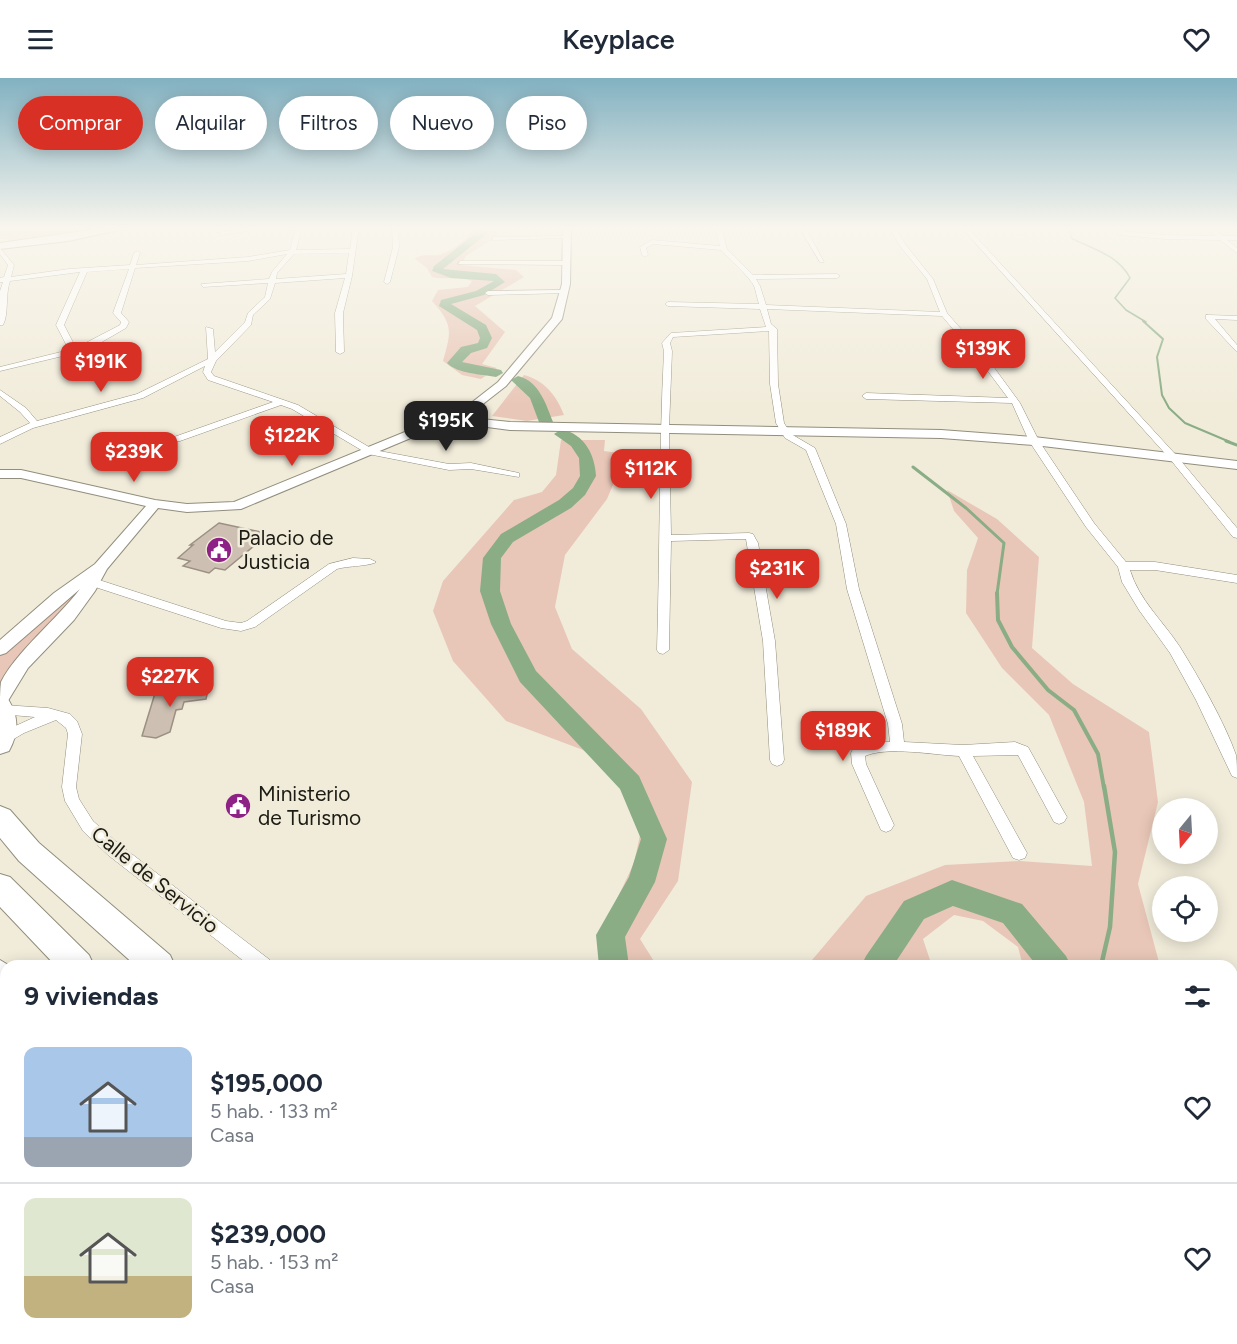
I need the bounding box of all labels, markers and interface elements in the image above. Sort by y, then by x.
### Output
icon: menu [24,23,57,56]
text: Keyplace [562,23,675,56]
icon: heart [1180,23,1213,56]
chip: Comprar [18,96,143,150]
chip: Alquilar [155,96,267,150]
chip: Filtros [279,96,378,150]
chip: Nuevo [390,96,494,150]
chip: Piso [506,96,587,150]
pin: $139K [941,329,1025,380]
text: $139K [955,336,1011,360]
pin: $191K [59,342,143,393]
text: $191K [75,349,127,373]
pin: $195K [404,401,488,452]
text: $195K [418,408,474,432]
pin: $122K [250,416,334,467]
text: $122K [264,423,320,447]
pin: $239K [92,432,176,483]
text: $239K [105,439,163,463]
pin: $112K [609,449,693,500]
text: $112K [625,456,677,480]
place label: Palacio de Justicia [238,525,333,574]
public building icon: Palacio de Justicia [204,535,234,565]
pin: $231K [735,549,819,600]
text: $231K [749,556,805,580]
pin: $227K [128,657,212,708]
text: $227K [141,664,199,688]
pin: $189K [801,711,885,762]
text: $189K [815,718,871,742]
place label: Ministerio de Turismo [258,781,361,830]
public building icon: Ministerio de Turismo [223,791,253,821]
north arrow [1152,798,1218,864]
map controls [1152,798,1218,942]
street label: Calle de Servicio [87,821,224,939]
button: locate [1152,876,1218,942]
text: 9 viviendas [24,980,158,1012]
icon: filters [1181,980,1214,1013]
text: $195,000 [210,1067,323,1099]
icon: home [72,1071,144,1143]
icon: heart [1181,1091,1214,1124]
text: 5 hab. · 133 m² [210,1099,338,1123]
text: Casa [210,1123,254,1147]
text: $239,000 [210,1218,326,1250]
icon: home [72,1222,144,1294]
icon: heart [1181,1242,1214,1275]
text: 5 hab. · 153 m² [210,1250,338,1274]
text: Casa [210,1274,254,1298]

